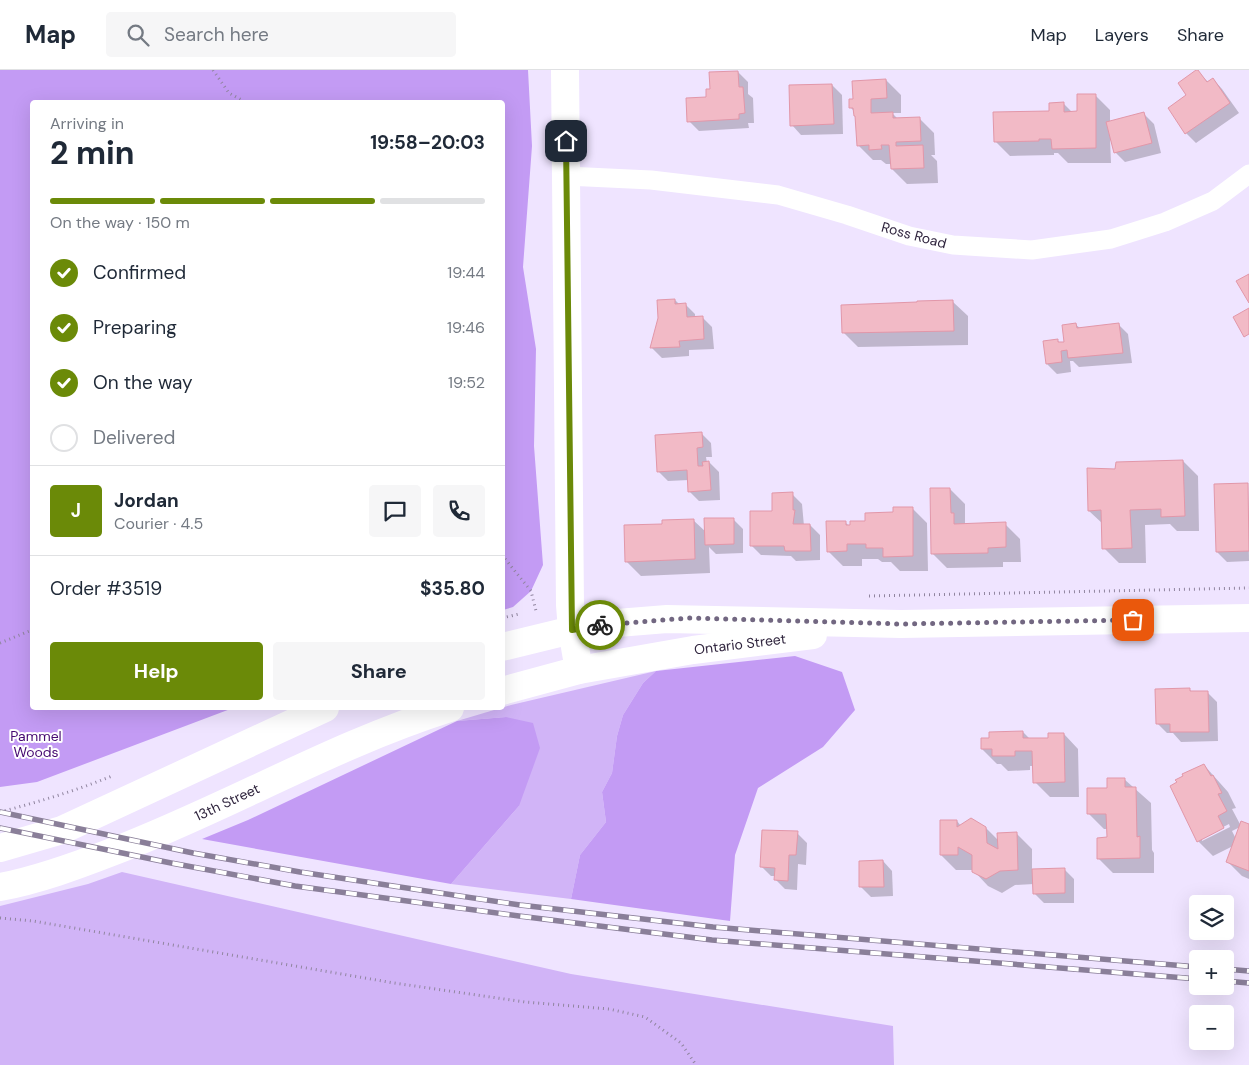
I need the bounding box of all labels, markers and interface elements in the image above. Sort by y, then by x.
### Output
search box [106,12,456,57]
text: Map [25,19,76,50]
icon: search [124,21,152,49]
text: Search here [164,22,269,47]
text: Map [1031,23,1067,47]
text: Layers [1095,23,1149,47]
text: Share [1177,23,1224,47]
text: Arriving in [50,113,124,134]
pin [545,120,587,162]
icon: home [552,127,580,155]
text: 19:58–20:03 [370,130,485,155]
text: 2 min [50,132,135,174]
text: On the way · 150 m [50,212,190,233]
street label: Ross Road [880,218,948,252]
icon: check [50,259,78,287]
text: Confirmed [93,260,186,285]
text: 19:44 [447,262,485,283]
icon: check [50,314,78,342]
text: Preparing [93,315,177,340]
text: 19:46 [447,317,485,338]
icon: check [50,369,78,397]
text: On the way [93,370,193,395]
text: 19:52 [448,372,485,393]
text: Delivered [93,425,175,450]
button: chat [369,485,421,537]
button: phone [433,485,485,537]
text: Jordan [114,488,179,513]
text: J [71,498,81,523]
text: Courier · 4.5 [114,513,203,534]
text: Order #3519 [50,576,162,601]
text: $35.80 [420,576,485,601]
pin [1112,599,1154,641]
courier [575,600,625,650]
icon: bag [1119,606,1147,634]
icon: bike [586,611,614,639]
street label: Ontario Street [693,629,787,659]
button: Help [50,642,263,700]
button: Share [273,642,485,700]
park label: Pammel Woods [10,727,62,761]
street label: 13th Street [192,779,262,825]
map controls [1189,895,1234,1050]
button: layers [1189,895,1234,940]
button: + [1189,950,1234,995]
button: − [1189,1005,1234,1050]

